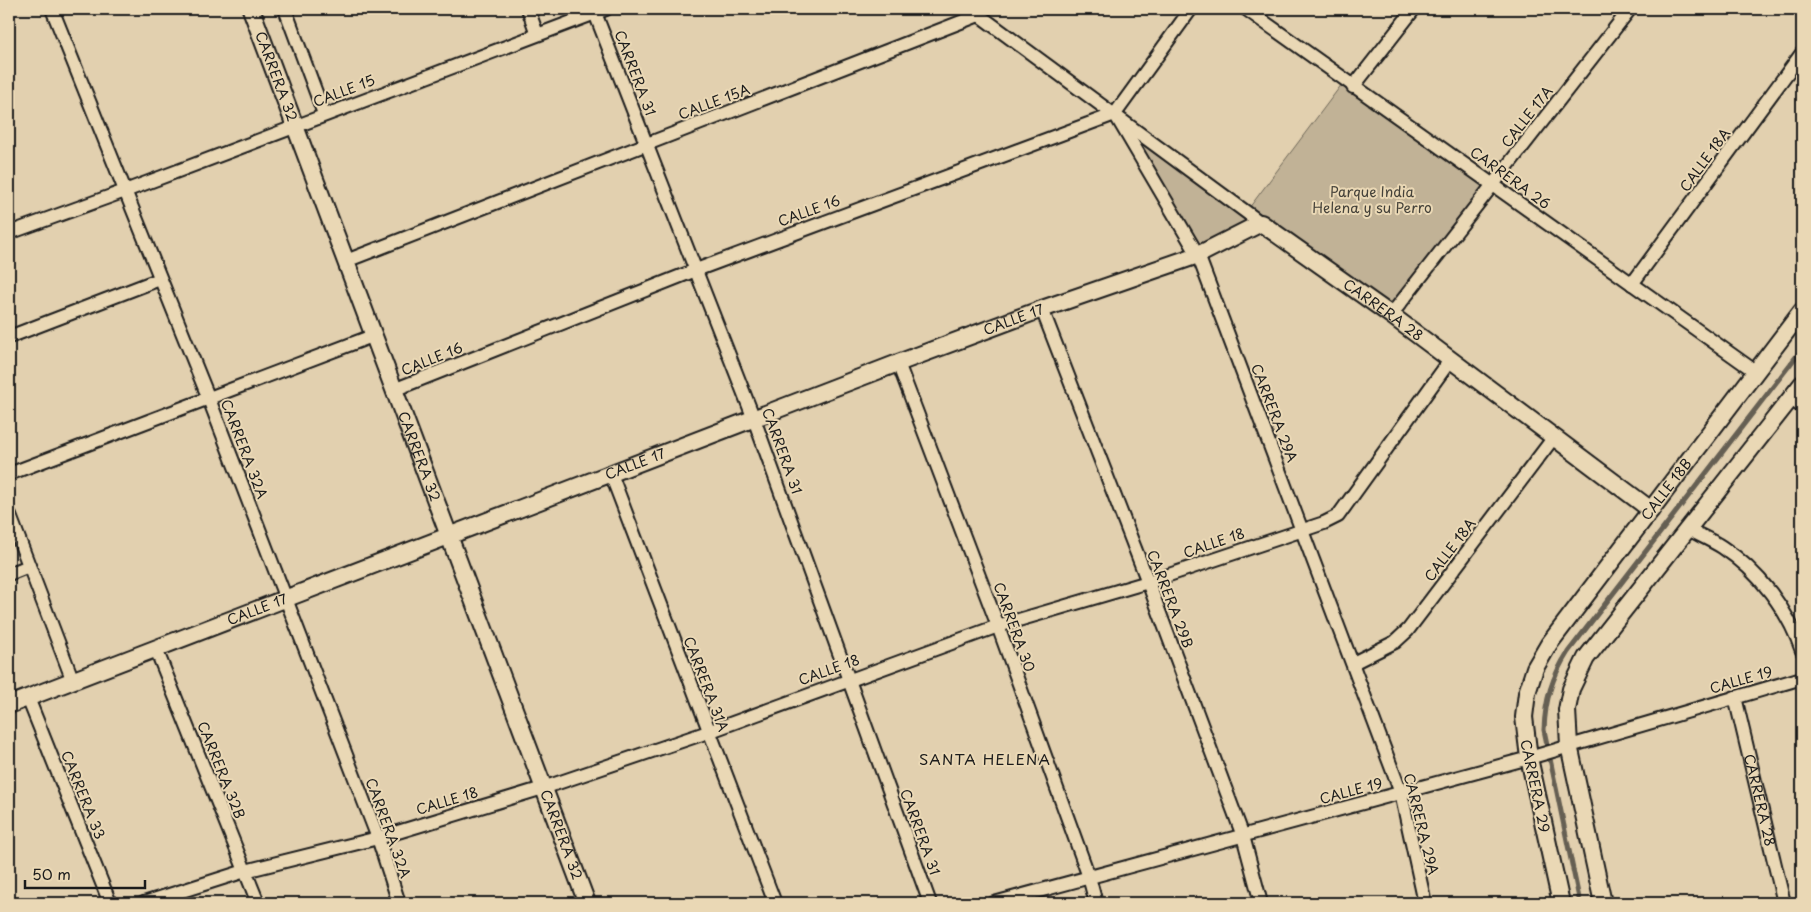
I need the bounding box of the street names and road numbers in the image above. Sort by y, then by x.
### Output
street label: CARRERA 31 [609,27,661,119]
street label: CARRERA 32 [250,28,303,124]
street label: CALLE 15 [310,69,378,112]
street label: CALLE 15A [675,78,753,125]
street label: CALLE 17A [1496,81,1558,152]
street label: CALLE 18A [1674,123,1735,196]
street label: CARRERA 26 [1466,141,1555,214]
street label: CALLE 16 [775,189,843,232]
street label: CARRERA 28 [1339,273,1428,346]
street label: CALLE 17 [980,298,1047,340]
street label: CALLE 16 [398,337,466,380]
street label: CARRERA 29A [1246,360,1303,465]
street label: CARRERA 32A [216,396,273,502]
street label: CARRERA 31 [757,405,808,497]
street label: CARRERA 32 [393,408,446,504]
street label: CALLE 17 [602,442,669,485]
street label: CALLE 18B [1636,454,1696,525]
street label: CALLE 18A [1419,513,1481,586]
street label: CALLE 18 [1180,522,1247,563]
street label: CARRERA 29B [1142,547,1199,651]
street label: CARRERA 30 [988,579,1040,675]
street label: CALLE 17 [224,588,291,630]
street label: CARRERA 31A [679,633,734,735]
street label: CALLE 18 [795,649,862,690]
street label: CALLE 19 [1707,661,1775,698]
street label: CARRERA 32B [192,718,251,822]
street label: CARRERA 29 [1515,738,1556,834]
street label: CARRERA 33 [56,747,111,842]
street label: CARRERA 28 [1739,752,1781,848]
street label: CARRERA 29A [1399,771,1444,877]
street label: CALLE 19 [1317,772,1385,809]
street label: CARRERA 32A [361,775,416,881]
street label: CALLE 18 [413,781,480,820]
street label: CARRERA 32 [535,786,588,883]
street label: CARRERA 31 [895,786,946,878]

